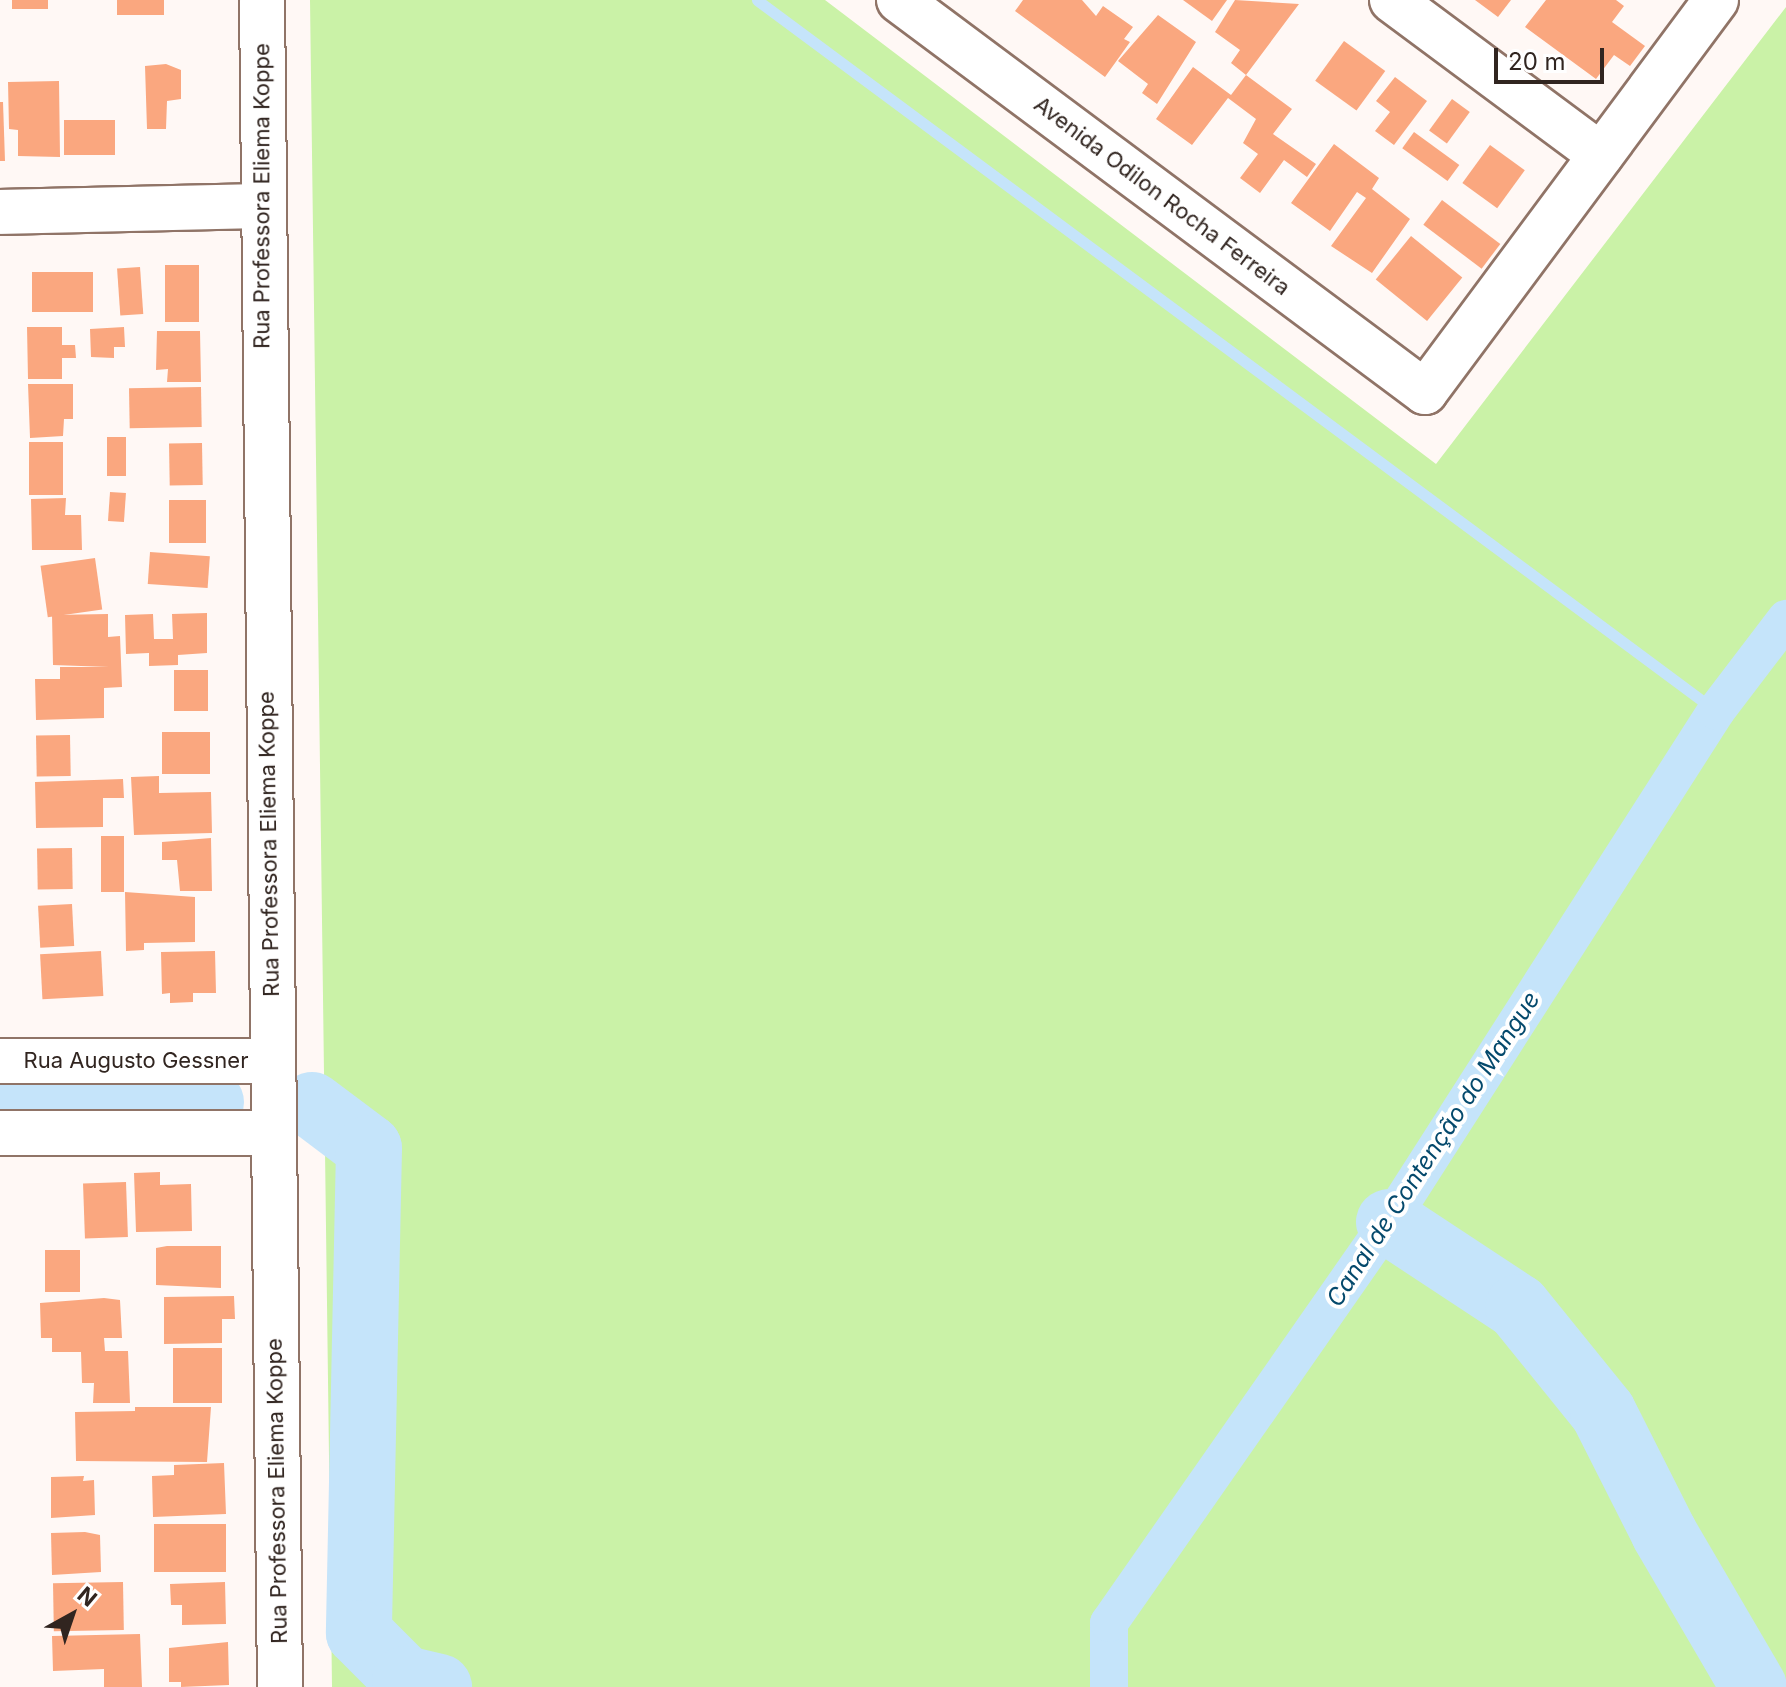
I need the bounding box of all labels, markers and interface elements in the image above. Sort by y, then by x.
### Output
scale bar [1498,32,1608,82]
street label: Rua Professora Eliema Koppe [249,43,275,349]
text: 20 m [1508,47,1566,76]
street label: Avenida Odilon Rocha Ferreira [1029,91,1295,301]
street label: Rua Professora Eliema Koppe [253,691,285,997]
water label: Canal de Contenção do Mangue [1320,986,1546,1312]
street label: Rua Augusto Gessner [24,1048,248,1074]
street label: Rua Professora Eliema Koppe [261,1338,293,1644]
north arrow [32,1575,112,1655]
text: N [73,1581,102,1612]

